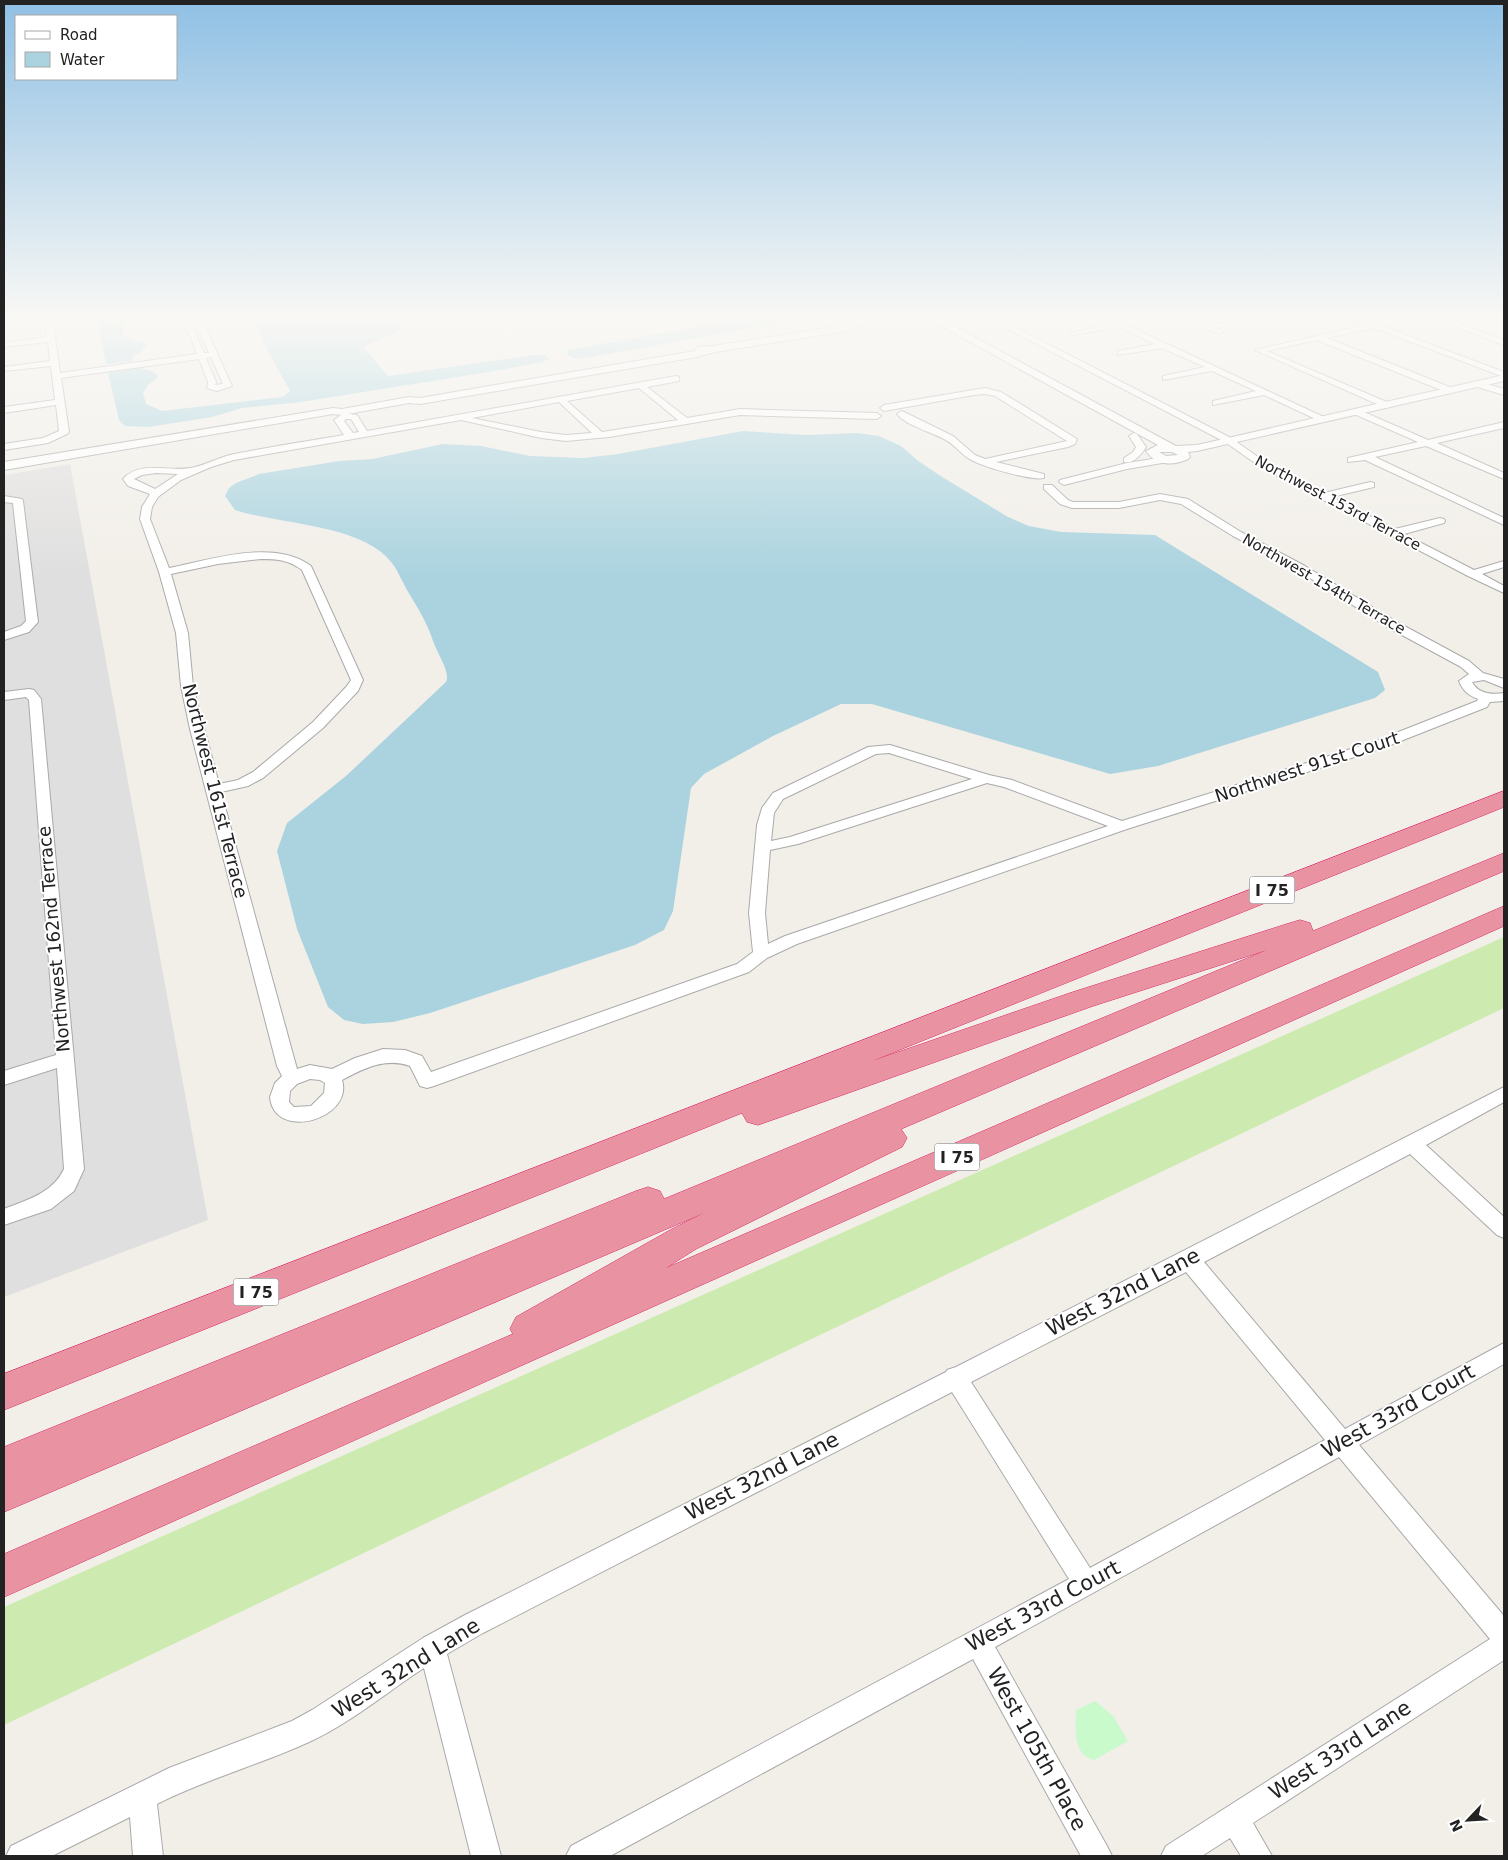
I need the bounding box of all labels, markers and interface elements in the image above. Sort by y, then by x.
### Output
legend [15,15,178,80]
text: Road [60,26,98,44]
text: Water [60,51,105,69]
street label: Northwest 153rd Terrace [1252,452,1424,554]
street label: Northwest 154th Terrace [1239,530,1409,638]
street label: Northwest 161st Terrace [179,681,252,900]
street label: Northwest 91st Court [1212,727,1402,806]
street label: Northwest 162nd Terrace [33,825,74,1053]
road number: I 75 [1250,876,1294,904]
road number: I 75 [934,1144,980,1170]
street label: West 32nd Lane [1042,1243,1204,1341]
road number: I 75 [234,1278,278,1305]
street label: West 33rd Court [1317,1359,1479,1463]
street label: West 32nd Lane [681,1427,843,1525]
street label: West 33rd Court [962,1555,1124,1657]
street label: West 32nd Lane [328,1613,484,1723]
street label: West 105th Place [982,1663,1092,1835]
street label: West 33rd Lane [1265,1695,1415,1805]
north arrow [1443,1795,1493,1845]
text: N [1446,1817,1466,1834]

